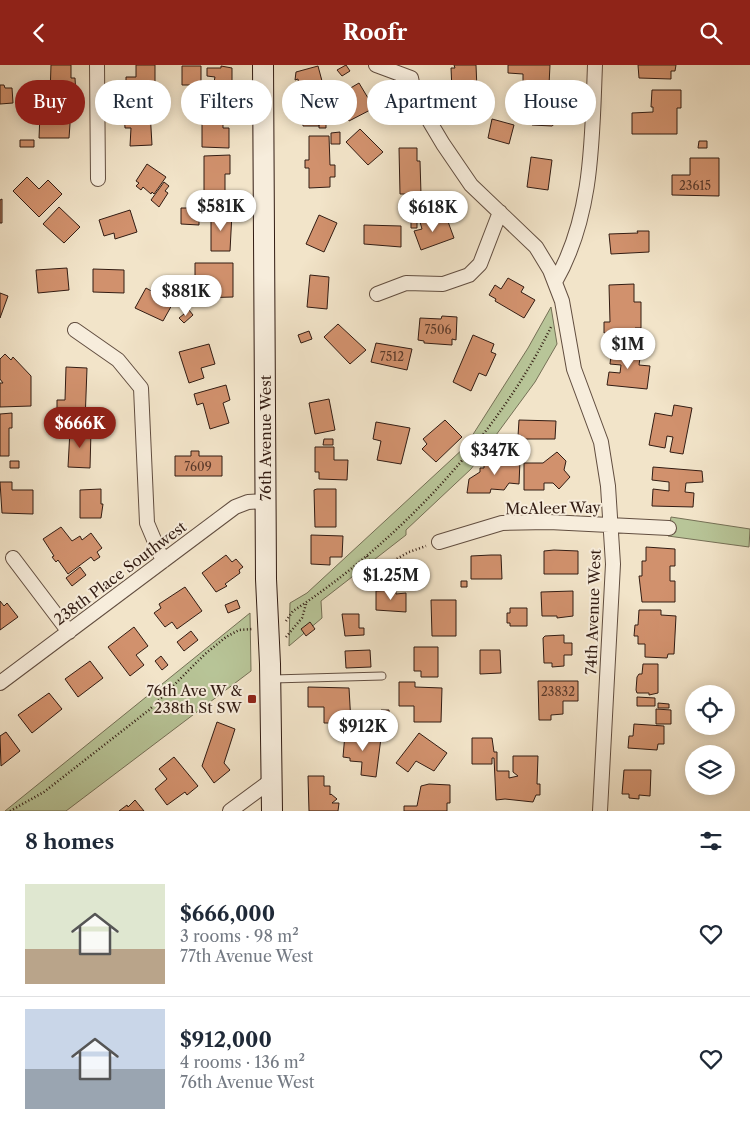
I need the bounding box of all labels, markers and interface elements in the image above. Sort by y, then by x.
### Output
icon: back [25,19,53,47]
text: Roofr [343,19,407,46]
icon: search [697,19,725,47]
chip: Buy [15,80,85,125]
chip: Rent [95,80,171,125]
chip: Filters [181,80,272,125]
chip: New [282,80,357,125]
chip: Apartment [367,80,495,125]
chip: House [505,80,596,125]
house number: 23615 [679,178,711,193]
pin: $581K [186,189,256,232]
pin: $618K [398,191,468,233]
text: $581K [197,196,245,216]
text: $618K [409,197,457,217]
pin: $881K [151,275,221,317]
text: $881K [162,281,210,301]
house number: 7506 [424,322,452,337]
pin: $1M [604,327,652,370]
text: $1M [611,334,645,354]
house number: 7512 [380,349,404,364]
street label: 76th Avenue West [256,374,275,501]
pin: $666K [45,407,115,449]
text: $666K [55,413,105,433]
pin: $347K [460,433,530,476]
text: $347K [471,440,519,460]
house number: 7609 [184,459,212,474]
street label: McAleer Way [505,498,602,518]
street label: 238th Place Southwest [50,517,191,629]
street label: 74th Avenue West [581,548,605,675]
pin: $1.25M [350,559,432,601]
text: $1.25M [363,565,419,585]
place label: 76th Ave W & 238th St SW [146,681,243,717]
house number: 23832 [541,684,575,699]
map controls [685,685,735,795]
button: locate [685,685,735,735]
marker: 76th Ave W & 238th St SW [246,693,258,705]
pin: $912K [328,709,398,752]
text: $912K [339,716,387,736]
button: layers [685,745,735,795]
icon: filters [697,827,725,855]
text: 8 homes [25,829,114,854]
text: $666,000 [180,901,275,926]
icon: home [65,904,125,964]
icon: heart [697,920,725,948]
text: 3 rooms · 98 m² [180,926,299,946]
text: 77th Avenue West [180,946,313,966]
text: $912,000 [180,1027,272,1052]
icon: home [65,1029,125,1089]
icon: heart [697,1045,725,1073]
text: 4 rooms · 136 m² [180,1052,305,1072]
text: 76th Avenue West [180,1072,314,1092]

